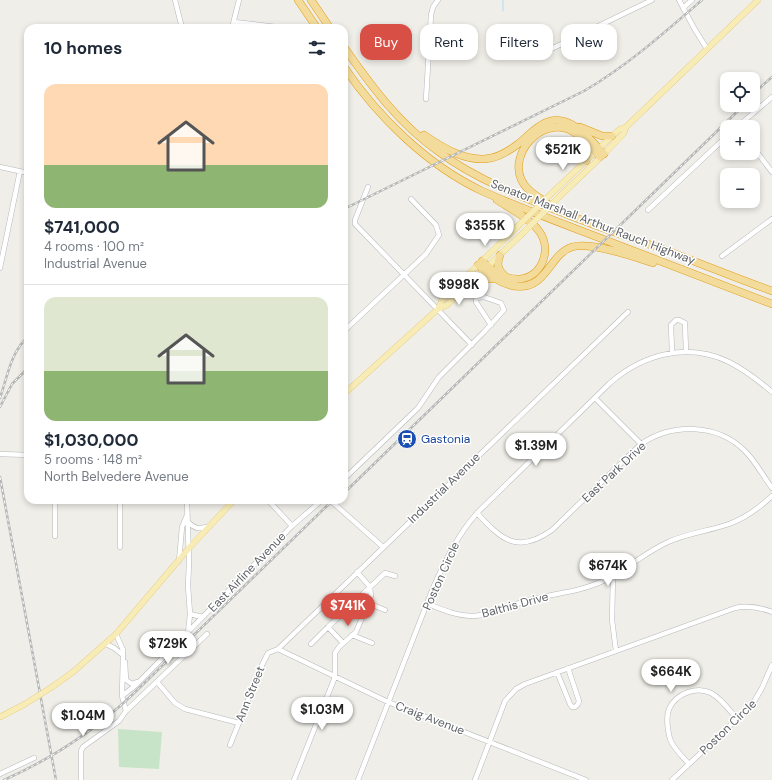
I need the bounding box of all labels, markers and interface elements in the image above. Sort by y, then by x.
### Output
chip: Buy [360,24,412,60]
chip: Rent [420,24,478,60]
chip: Filters [486,24,553,60]
chip: New [561,24,617,60]
text: 10 homes [44,37,122,59]
icon: filters [306,37,328,59]
map controls [720,72,760,208]
button: locate [720,72,760,112]
icon: home [150,110,222,182]
button: + [720,120,760,160]
pin: $521K [535,137,591,171]
text: $521K [545,141,581,158]
button: − [720,168,760,208]
street label: Senator Marshall Arthur Rauch Highway [488,176,698,269]
pin: $355K [457,213,513,247]
text: $741,000 [44,216,120,238]
text: $355K [465,217,505,234]
text: 4 rooms · 100 m² [44,238,144,255]
text: Industrial Avenue [44,255,147,272]
pin: $998K [431,272,487,306]
text: $998K [439,276,480,293]
icon: home [150,323,222,395]
station icon: Gastonia [396,428,418,450]
text: $1,030,000 [44,429,138,451]
place label: Gastonia [421,431,470,447]
pin: $1.39M [503,433,569,467]
text: $1.39M [514,437,558,454]
street label: East Park Drive [578,438,650,506]
street label: Industrial Avenue [404,449,484,527]
text: 5 rooms · 148 m² [44,451,142,468]
text: North Belvedere Avenue [44,468,189,485]
street label: East Airline Avenue [205,528,290,615]
street label: Poston Circle [419,539,463,613]
pin: $674K [580,553,636,587]
text: $674K [588,557,628,574]
street label: Balthis Drive [480,588,550,622]
pin: $741K [320,593,376,627]
text: $741K [330,597,366,614]
pin: $729K [140,631,196,665]
text: $729K [149,635,187,652]
pin: $664K [643,659,699,693]
street label: Ann Street [232,663,269,724]
text: $664K [650,663,692,680]
street label: Poston Circle [696,696,760,758]
pin: $1.03M [289,697,355,731]
street label: Craig Avenue [393,697,467,739]
text: $1.03M [300,701,344,718]
pin: $1.04M [50,703,116,737]
text: $1.04M [61,707,105,724]

